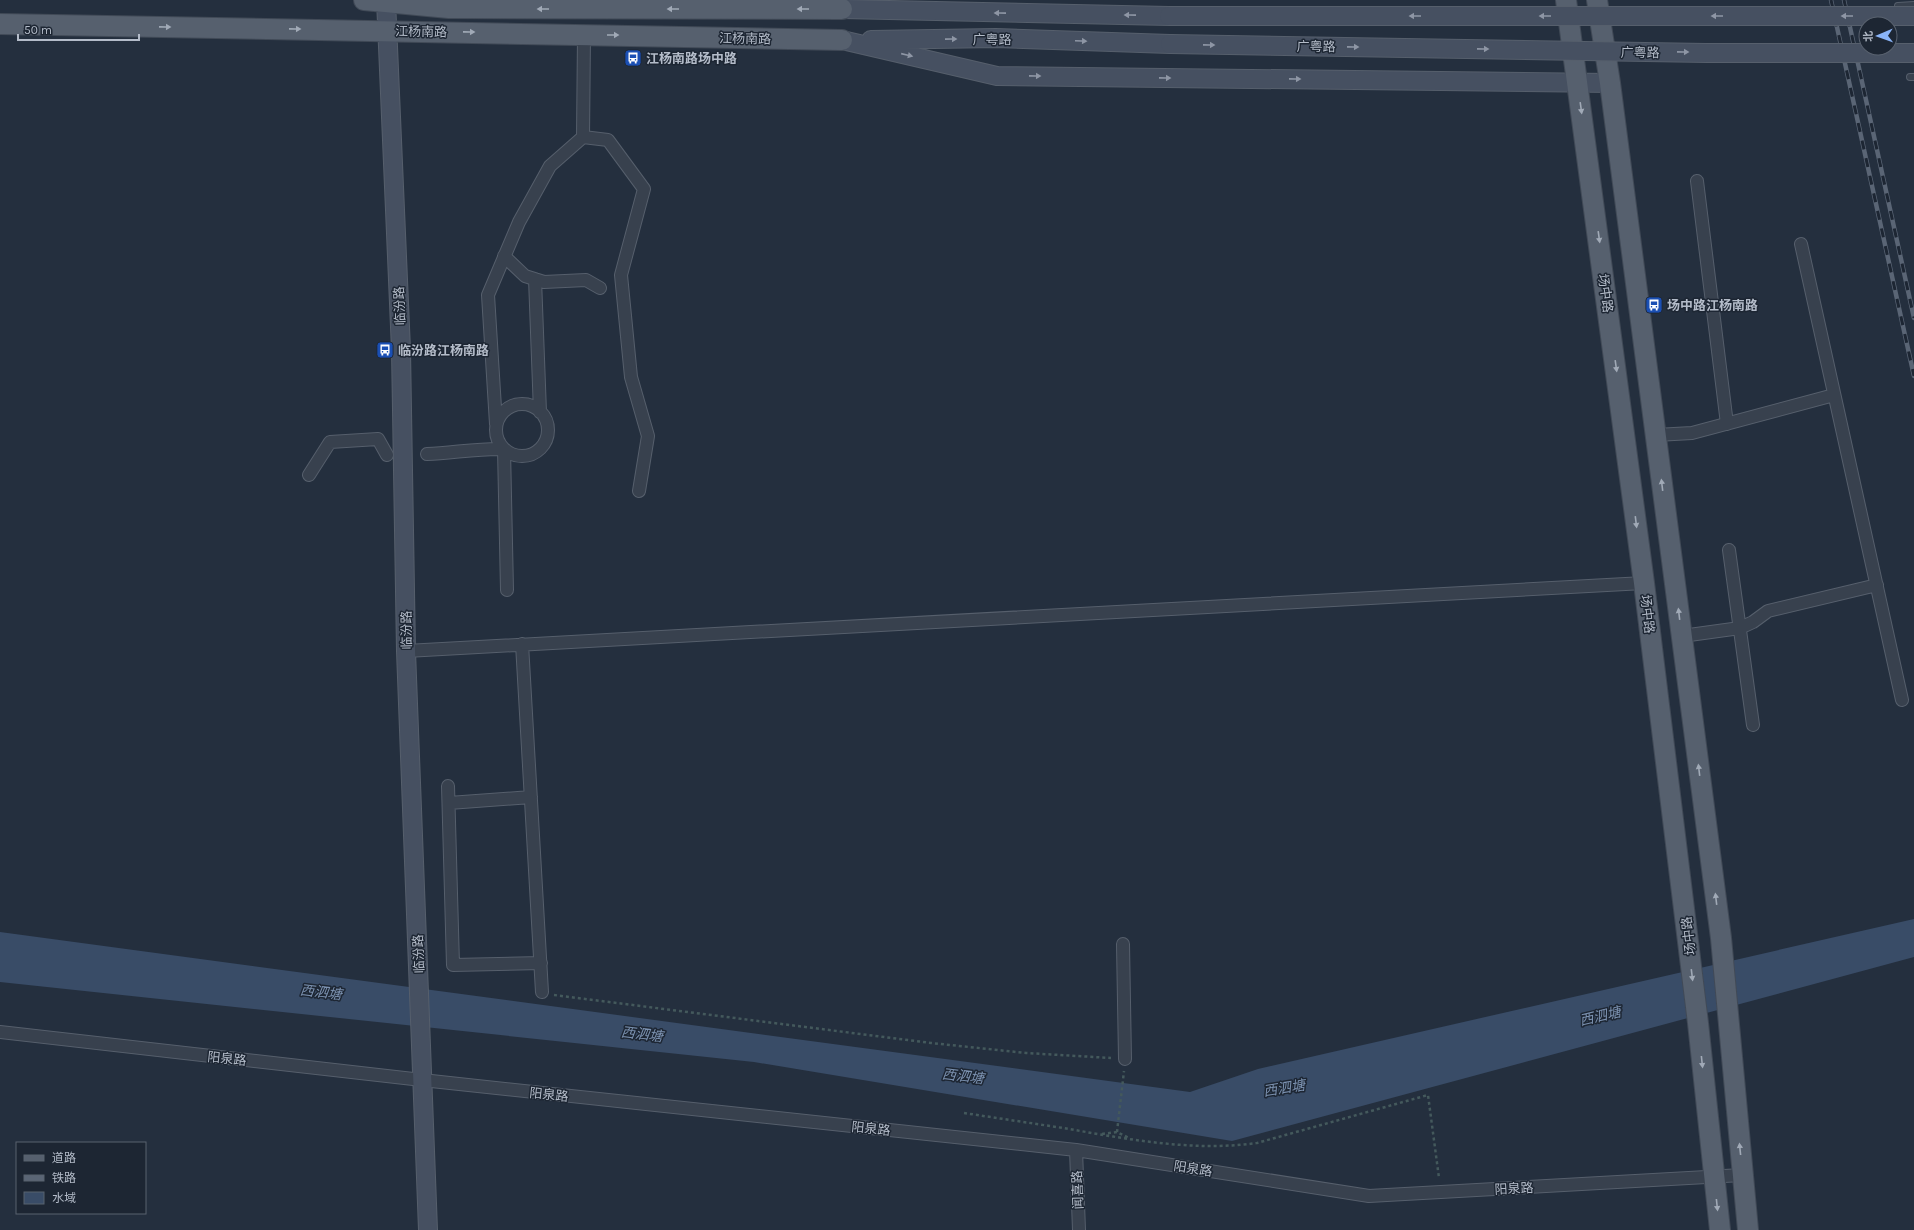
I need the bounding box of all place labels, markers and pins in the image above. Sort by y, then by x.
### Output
bus stop icon: 江杨南路场中路 [623,48,643,68]
place label: 江杨南路场中路 [646,51,737,66]
bus stop icon: 场中路江杨南路 [1644,295,1664,315]
place label: 场中路江杨南路 [1667,298,1758,313]
bus stop icon: 临汾路江杨南路 [375,340,395,360]
place label: 临汾路江杨南路 [398,343,489,358]

